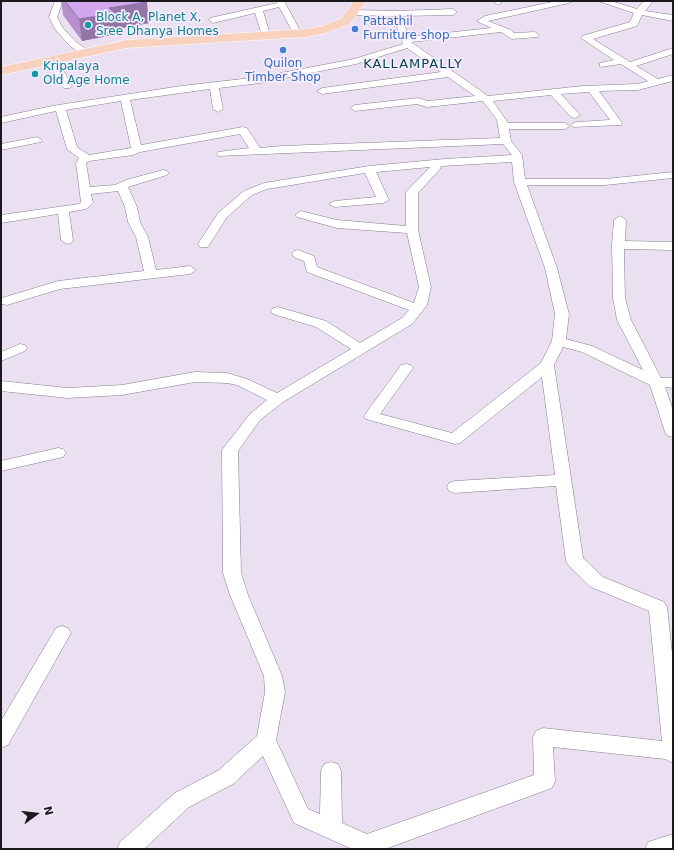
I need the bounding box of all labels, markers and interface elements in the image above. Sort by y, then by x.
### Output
place label: Block A, Planet X, Sree Dhanya Homes [96,11,219,39]
place label: Pattathil Furniture shop [363,15,450,43]
marker: Block A, Planet X, Sree Dhanya Homes [83,20,93,30]
marker: Pattathil Furniture shop [350,24,360,34]
marker: Quilon Timber Shop [278,45,288,55]
place label: Quilon Timber Shop [245,57,321,85]
district label: KALLAMPALLY [363,57,463,73]
place label: Kripalaya Old Age Home [43,60,130,88]
marker: Kripalaya Old Age Home [30,69,40,79]
north arrow [16,794,56,834]
text: N [41,805,56,817]

